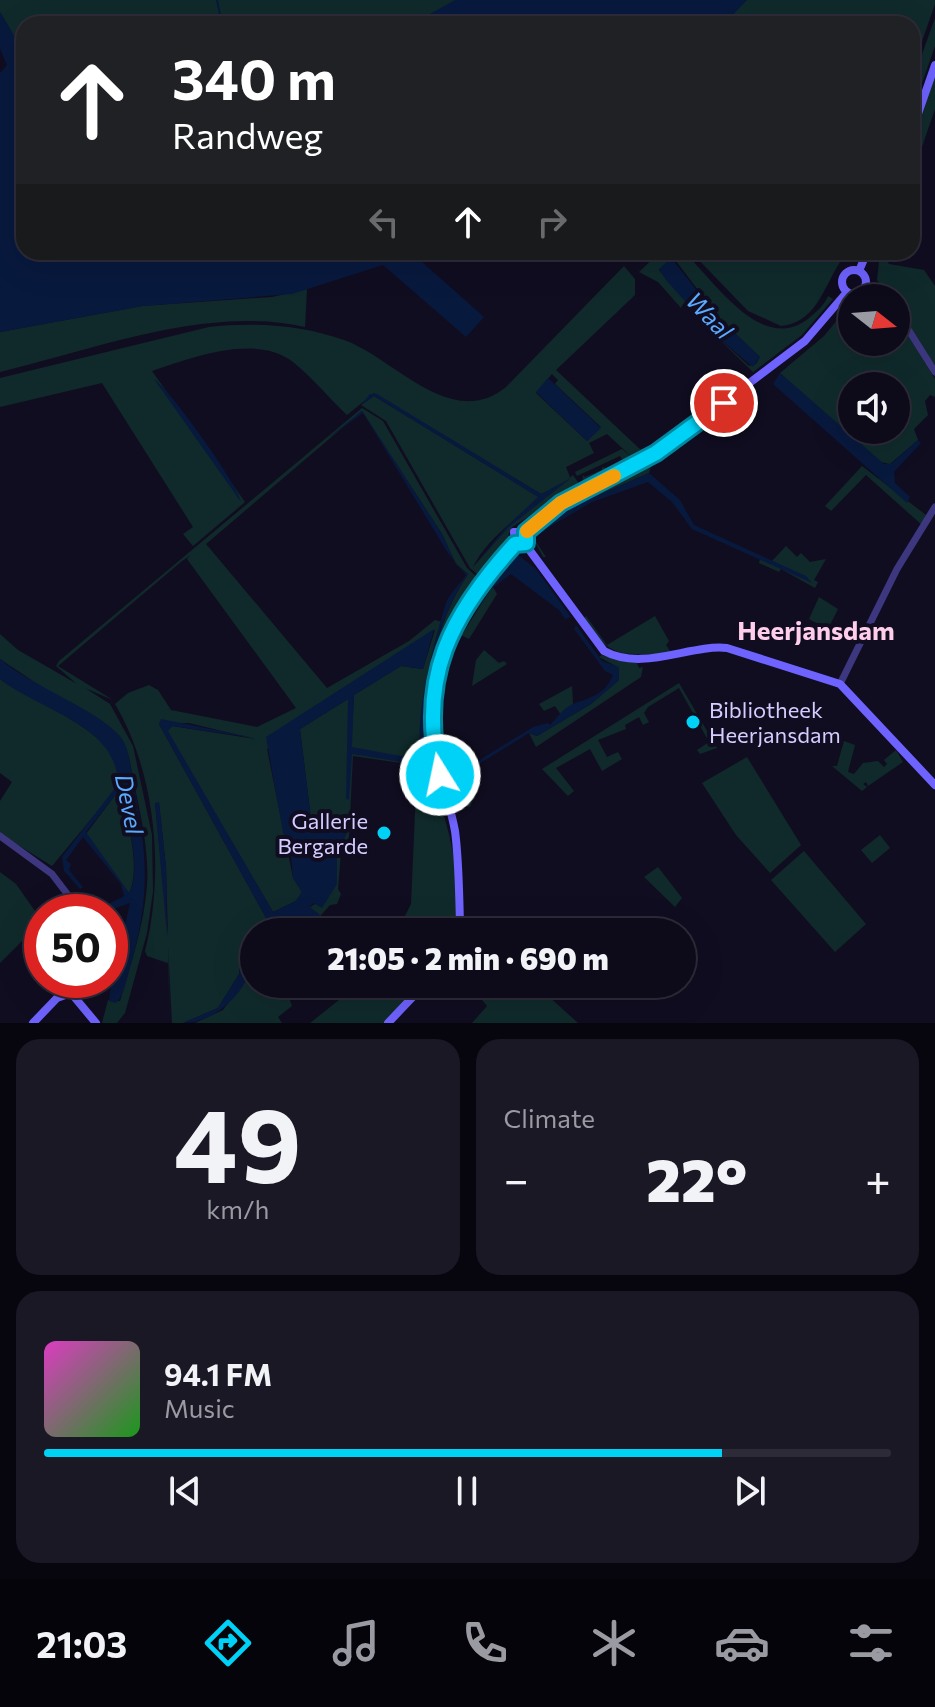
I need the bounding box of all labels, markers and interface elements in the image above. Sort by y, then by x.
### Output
text: 340 m [172,43,336,112]
icon: ahead [40,48,144,152]
text: Randweg [172,112,323,156]
icon: left [362,200,406,244]
icon: ahead [446,200,490,244]
icon: right [530,200,574,244]
north arrow [838,284,910,356]
map controls [838,284,910,444]
water label: Waal [681,285,740,345]
pin [690,369,758,437]
button: sound [838,372,910,444]
icon: arrive [702,381,746,425]
district label: Heerjansdam [737,614,895,645]
place label: Bibliotheek Heerjansdam [709,696,841,748]
marker: Bibliotheek Heerjansdam [684,713,702,731]
position arrow [398,733,482,817]
water label: Devel [110,771,150,838]
place label: Gallerie Bergarde [277,807,368,859]
marker: Gallerie Bergarde [375,824,393,842]
speed limit sign: 50 [24,894,128,998]
text: 21:05 · 2 min · 690 m [327,939,609,976]
text: 49 [174,1077,302,1204]
text: Climate [504,1102,595,1133]
text: 22° [646,1141,747,1214]
text: − [504,1151,529,1205]
text: + [865,1151,891,1205]
text: km/h [206,1193,269,1224]
text: 94.1 FM [164,1355,272,1392]
text: Music [164,1392,235,1423]
icon: previous [163,1469,207,1513]
icon: pause [445,1469,489,1513]
icon: next [728,1469,772,1513]
icon: directions [200,1615,256,1671]
icon: music [328,1615,384,1671]
icon: phone [457,1615,513,1671]
icon: climate [586,1615,642,1671]
icon: car [714,1615,770,1671]
icon: filters [843,1615,899,1671]
text: 21:03 [36,1621,127,1665]

